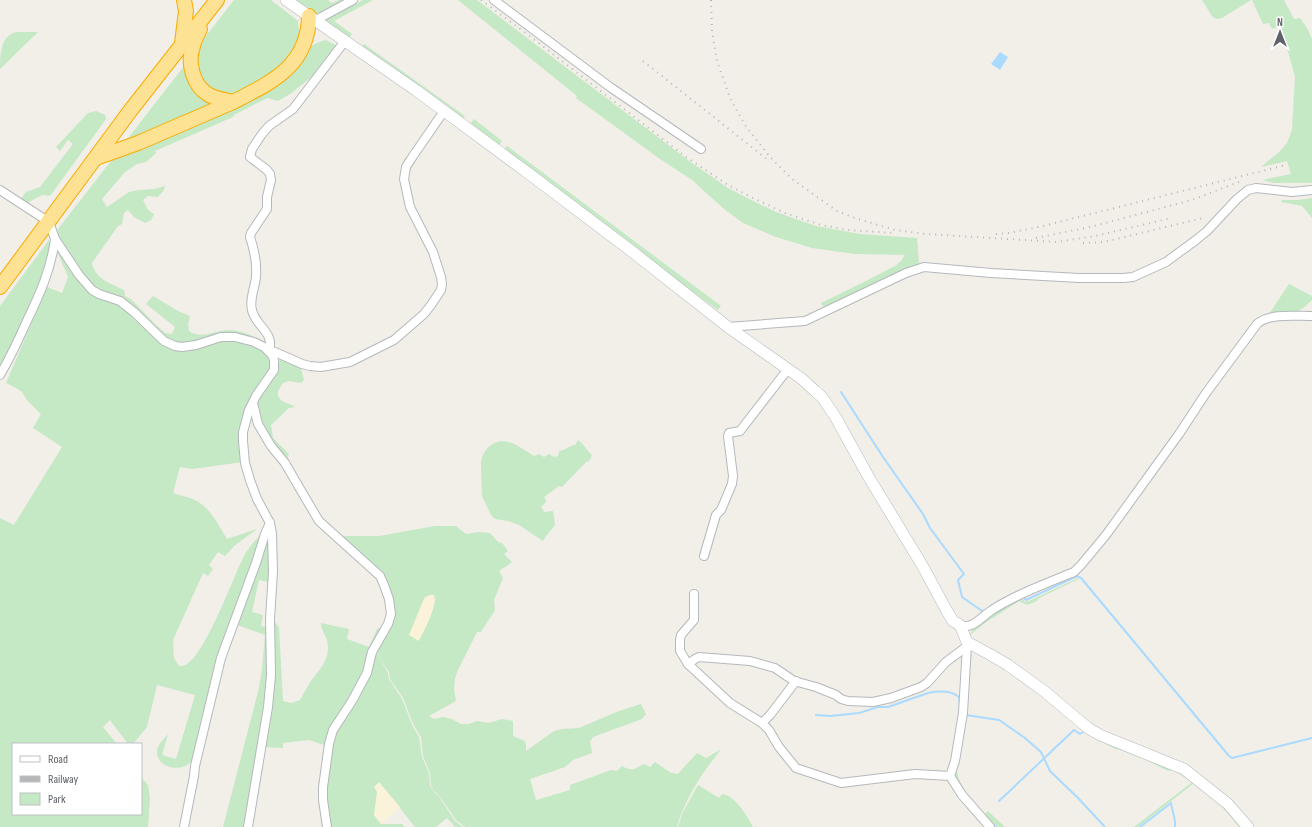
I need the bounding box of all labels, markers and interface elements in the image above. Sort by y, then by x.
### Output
north arrow [1260,12,1300,52]
text: N [1277,16,1283,29]
legend [12,743,142,815]
text: Road [48,752,68,767]
text: Railway [48,772,79,787]
text: Park [48,792,66,807]

